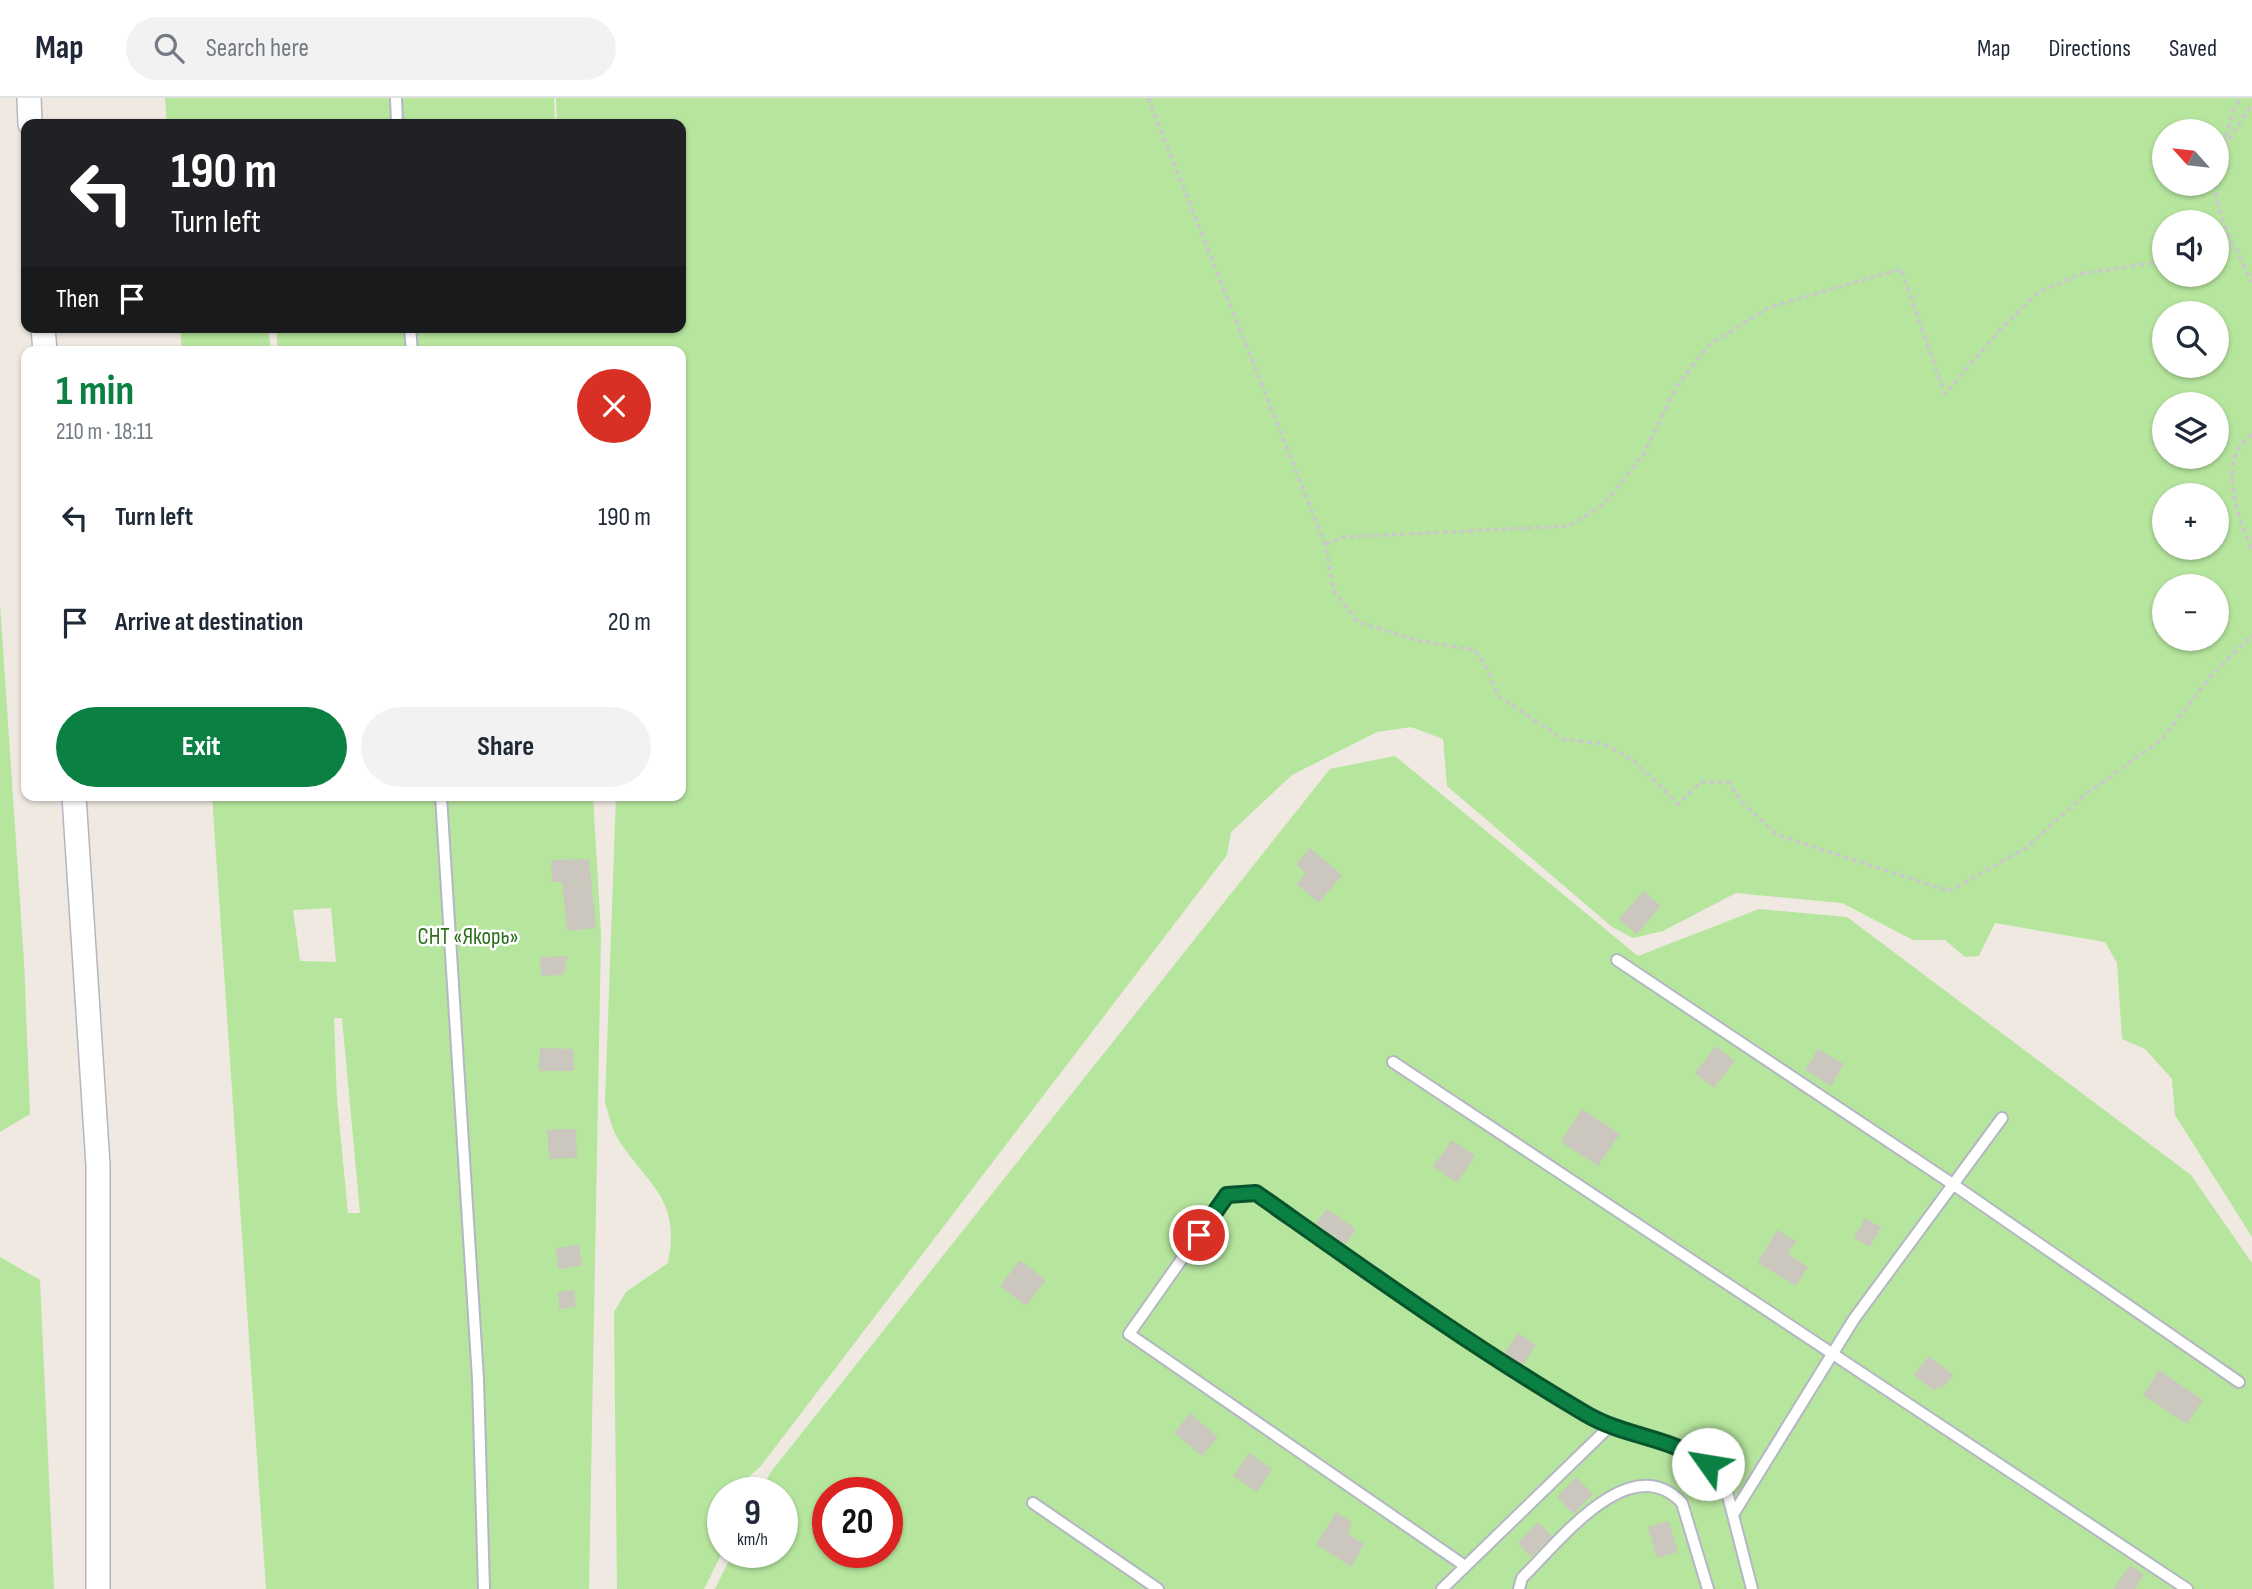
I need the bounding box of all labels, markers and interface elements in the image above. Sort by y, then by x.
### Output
search box [126,17,616,80]
text: Map [35,28,84,68]
icon: search [150,29,188,67]
text: Search here [206,33,309,64]
text: Map [1977,34,2010,63]
text: Directions [2048,34,2131,63]
text: Saved [2169,34,2217,63]
north arrow [2152,119,2230,196]
map controls [2152,119,2229,651]
text: 190 m [171,143,277,202]
icon: left [56,147,147,238]
text: Turn left [171,203,261,242]
button: sound [2152,210,2229,287]
icon: arrive [113,280,151,318]
text: Then [56,284,99,315]
button: search [2152,301,2229,378]
text: 1 min [56,366,134,417]
button: close [577,369,651,443]
button: layers [2152,392,2229,469]
text: 210 m · 18:11 [56,418,153,446]
button: + [2152,483,2229,560]
icon: left [56,499,94,537]
text: Turn left [115,502,193,533]
text: 190 m [598,502,651,533]
button: − [2152,574,2229,651]
icon: arrive [56,604,94,642]
text: Arrive at destination [115,607,303,638]
text: 20 m [608,607,651,638]
button: Exit [56,707,347,787]
button: Share [361,707,651,787]
park label: СНТ «Якорь» [417,923,519,951]
pin [1169,1205,1229,1265]
icon: arrive [1180,1216,1218,1254]
position arrow [1671,1427,1745,1501]
speed limit sign: 20 [812,1477,903,1568]
text: 9 [744,1492,761,1535]
text: km/h [737,1529,768,1550]

